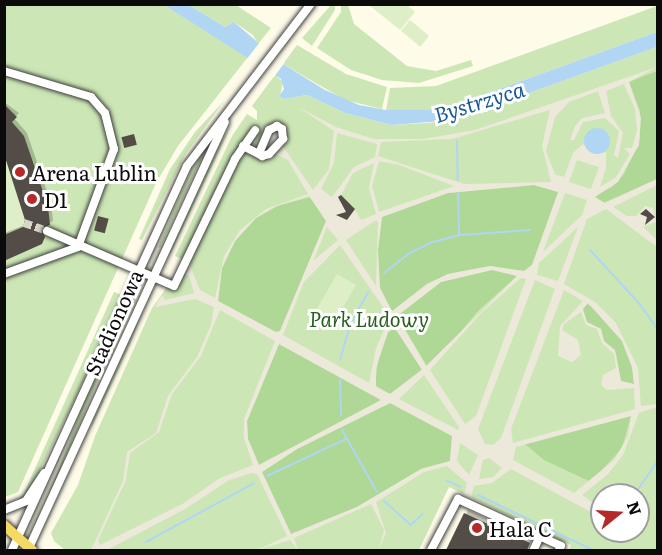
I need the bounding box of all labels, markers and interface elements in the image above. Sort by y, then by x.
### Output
water label: Bystrzyca [431,75,527,127]
place label: Arena Lublin [32,160,157,184]
marker: Arena Lublin [13,165,27,179]
place label: D1 [44,187,67,211]
marker: D1 [25,192,39,206]
street label: Stadionowa [79,265,147,379]
park label: Park Ludowy [309,306,429,330]
north arrow [590,483,650,543]
text: N [622,498,649,518]
place label: Hala C [489,516,552,540]
marker: Hala C [470,521,484,535]

